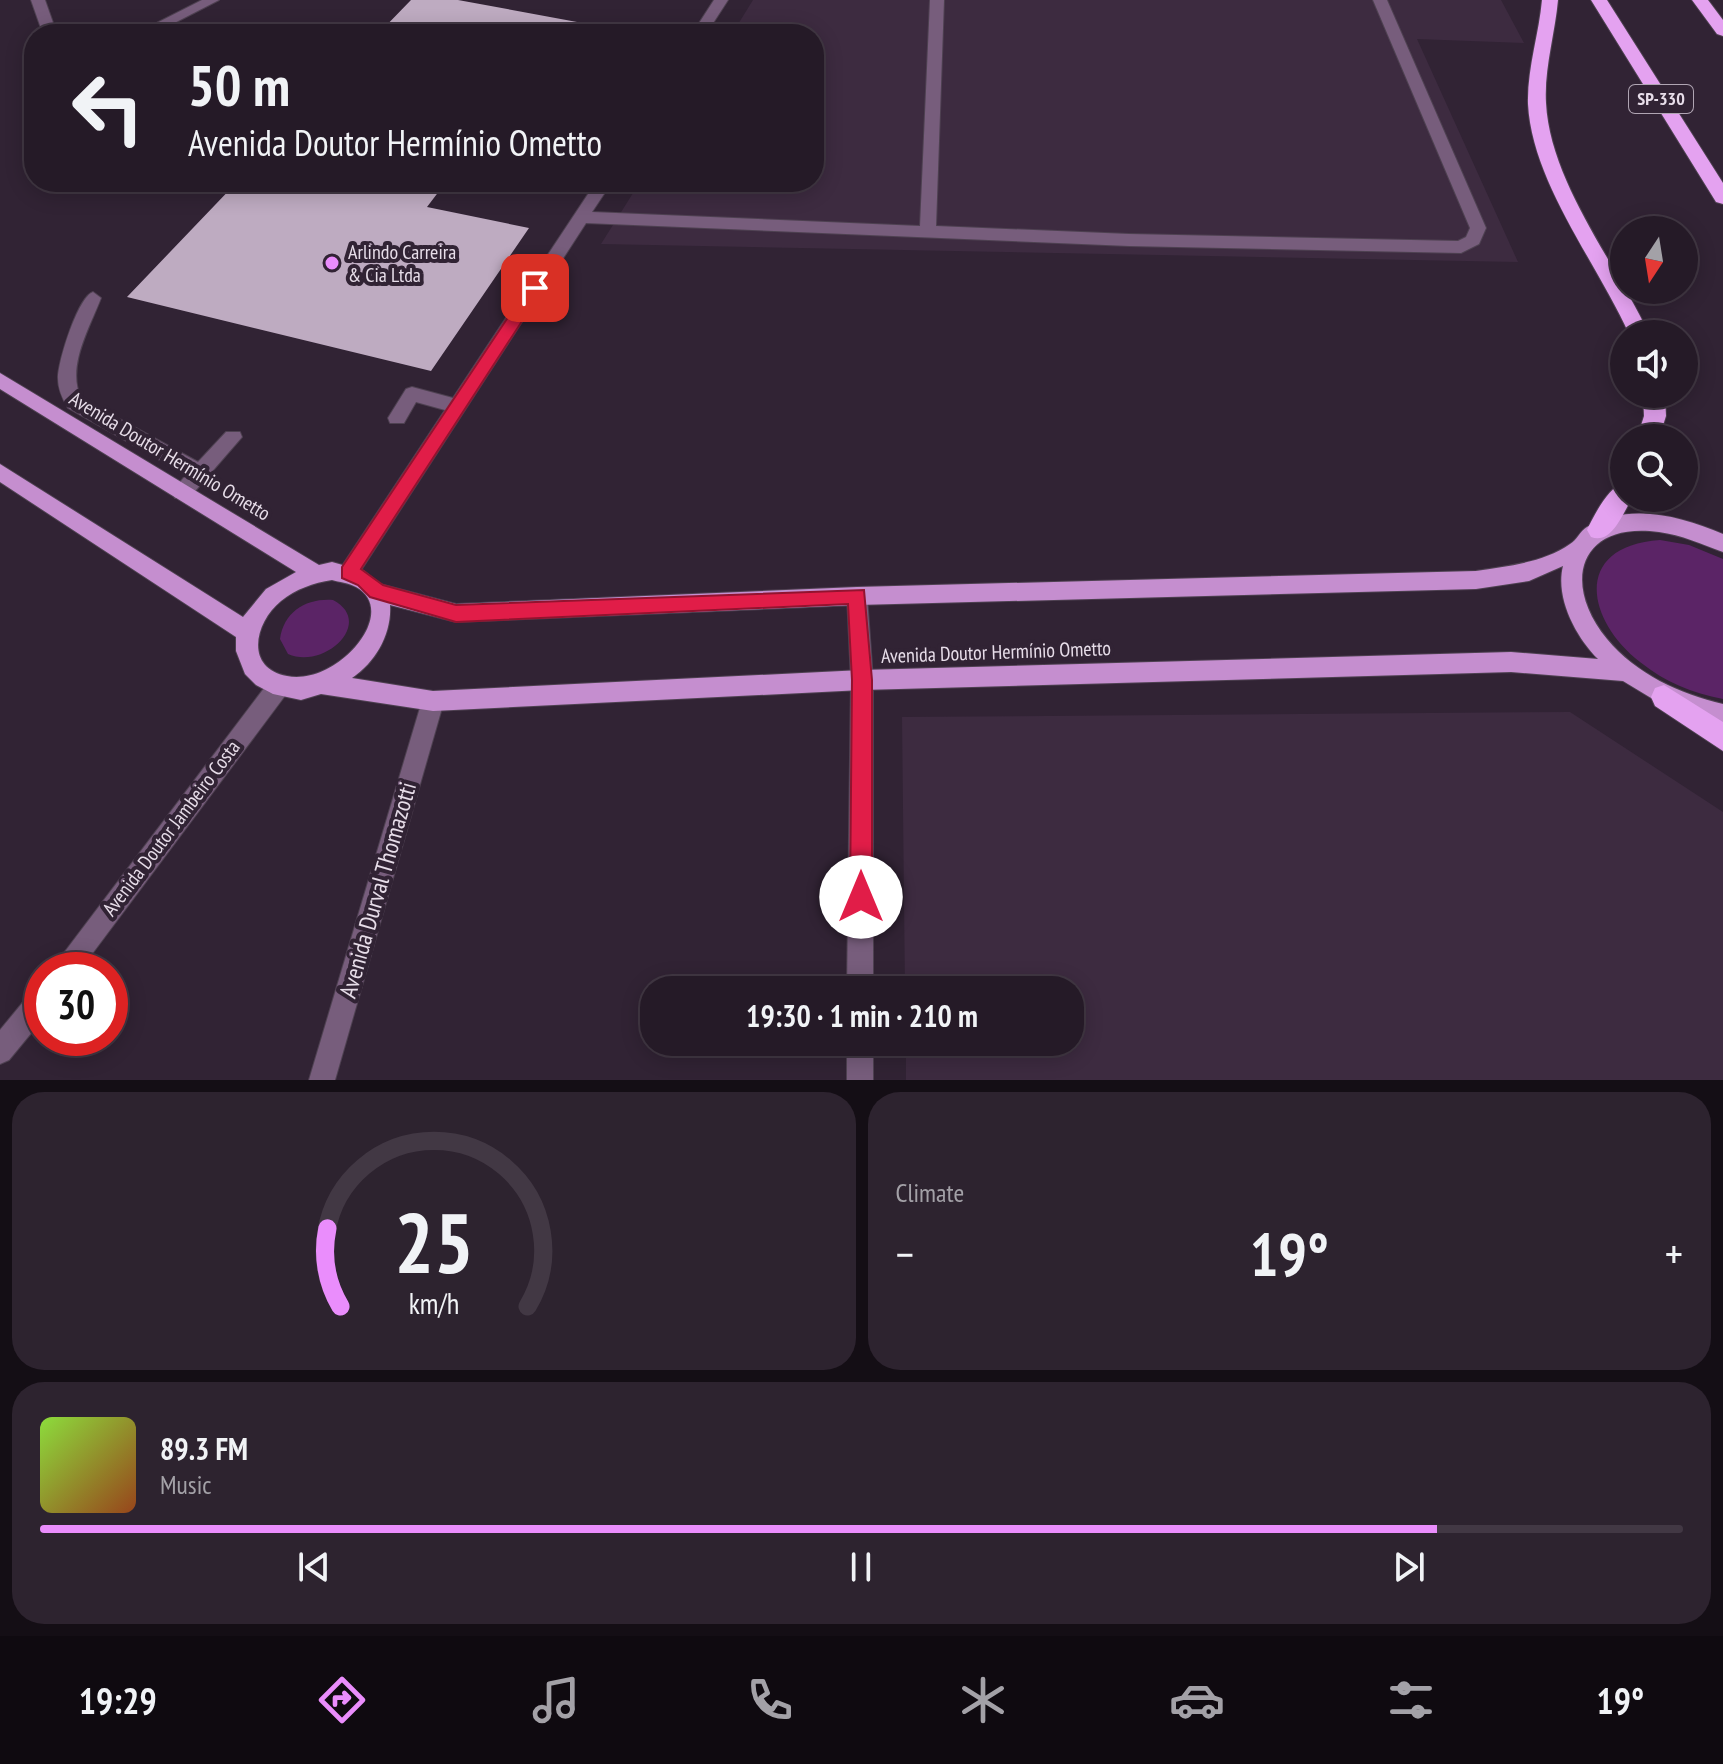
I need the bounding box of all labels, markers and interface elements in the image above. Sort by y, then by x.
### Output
text: 50 m [188,49,290,121]
icon: left [56,56,160,160]
road number: SP-330 [1629,85,1693,113]
text: Avenida Doutor Hermínio Ometto [188,119,602,166]
north arrow [1610,216,1698,304]
map controls [1610,216,1698,512]
place label: Arlindo Carreira & Cia Ltda [348,239,456,288]
marker: Arlindo Carreira & Cia Ltda [323,254,341,272]
pin [501,254,569,322]
icon: arrive [513,266,557,310]
button: sound [1610,320,1698,408]
street label: Avenida Doutor Hermínio Ometto [65,386,275,526]
button: search [1610,424,1698,512]
street label: Avenida Doutor Hermínio Ometto [881,635,1111,669]
street label: Avenida Doutor Jambeiro Costa [96,735,246,921]
street label: Avenida Durval Thomazotti [332,778,423,1001]
position arrow [819,855,903,939]
speed limit sign: 30 [24,952,128,1056]
text: 19:30 · 1 min · 210 m [746,996,978,1035]
text: Climate [896,1176,964,1209]
text: 25 [394,1188,474,1296]
text: 19° [1250,1215,1329,1293]
text: − [896,1225,914,1282]
text: + [1665,1225,1683,1282]
text: km/h [408,1285,459,1322]
text: 89.3 FM [160,1429,248,1468]
text: Music [160,1468,212,1501]
icon: previous [292,1545,336,1589]
icon: pause [839,1545,883,1589]
icon: next [1387,1545,1431,1589]
icon: directions [314,1672,370,1728]
icon: music [528,1672,584,1728]
icon: phone [742,1672,798,1728]
icon: climate [955,1672,1011,1728]
icon: car [1169,1672,1225,1728]
icon: filters [1383,1672,1439,1728]
text: 19:29 [79,1677,157,1724]
text: 19° [1597,1677,1644,1724]

